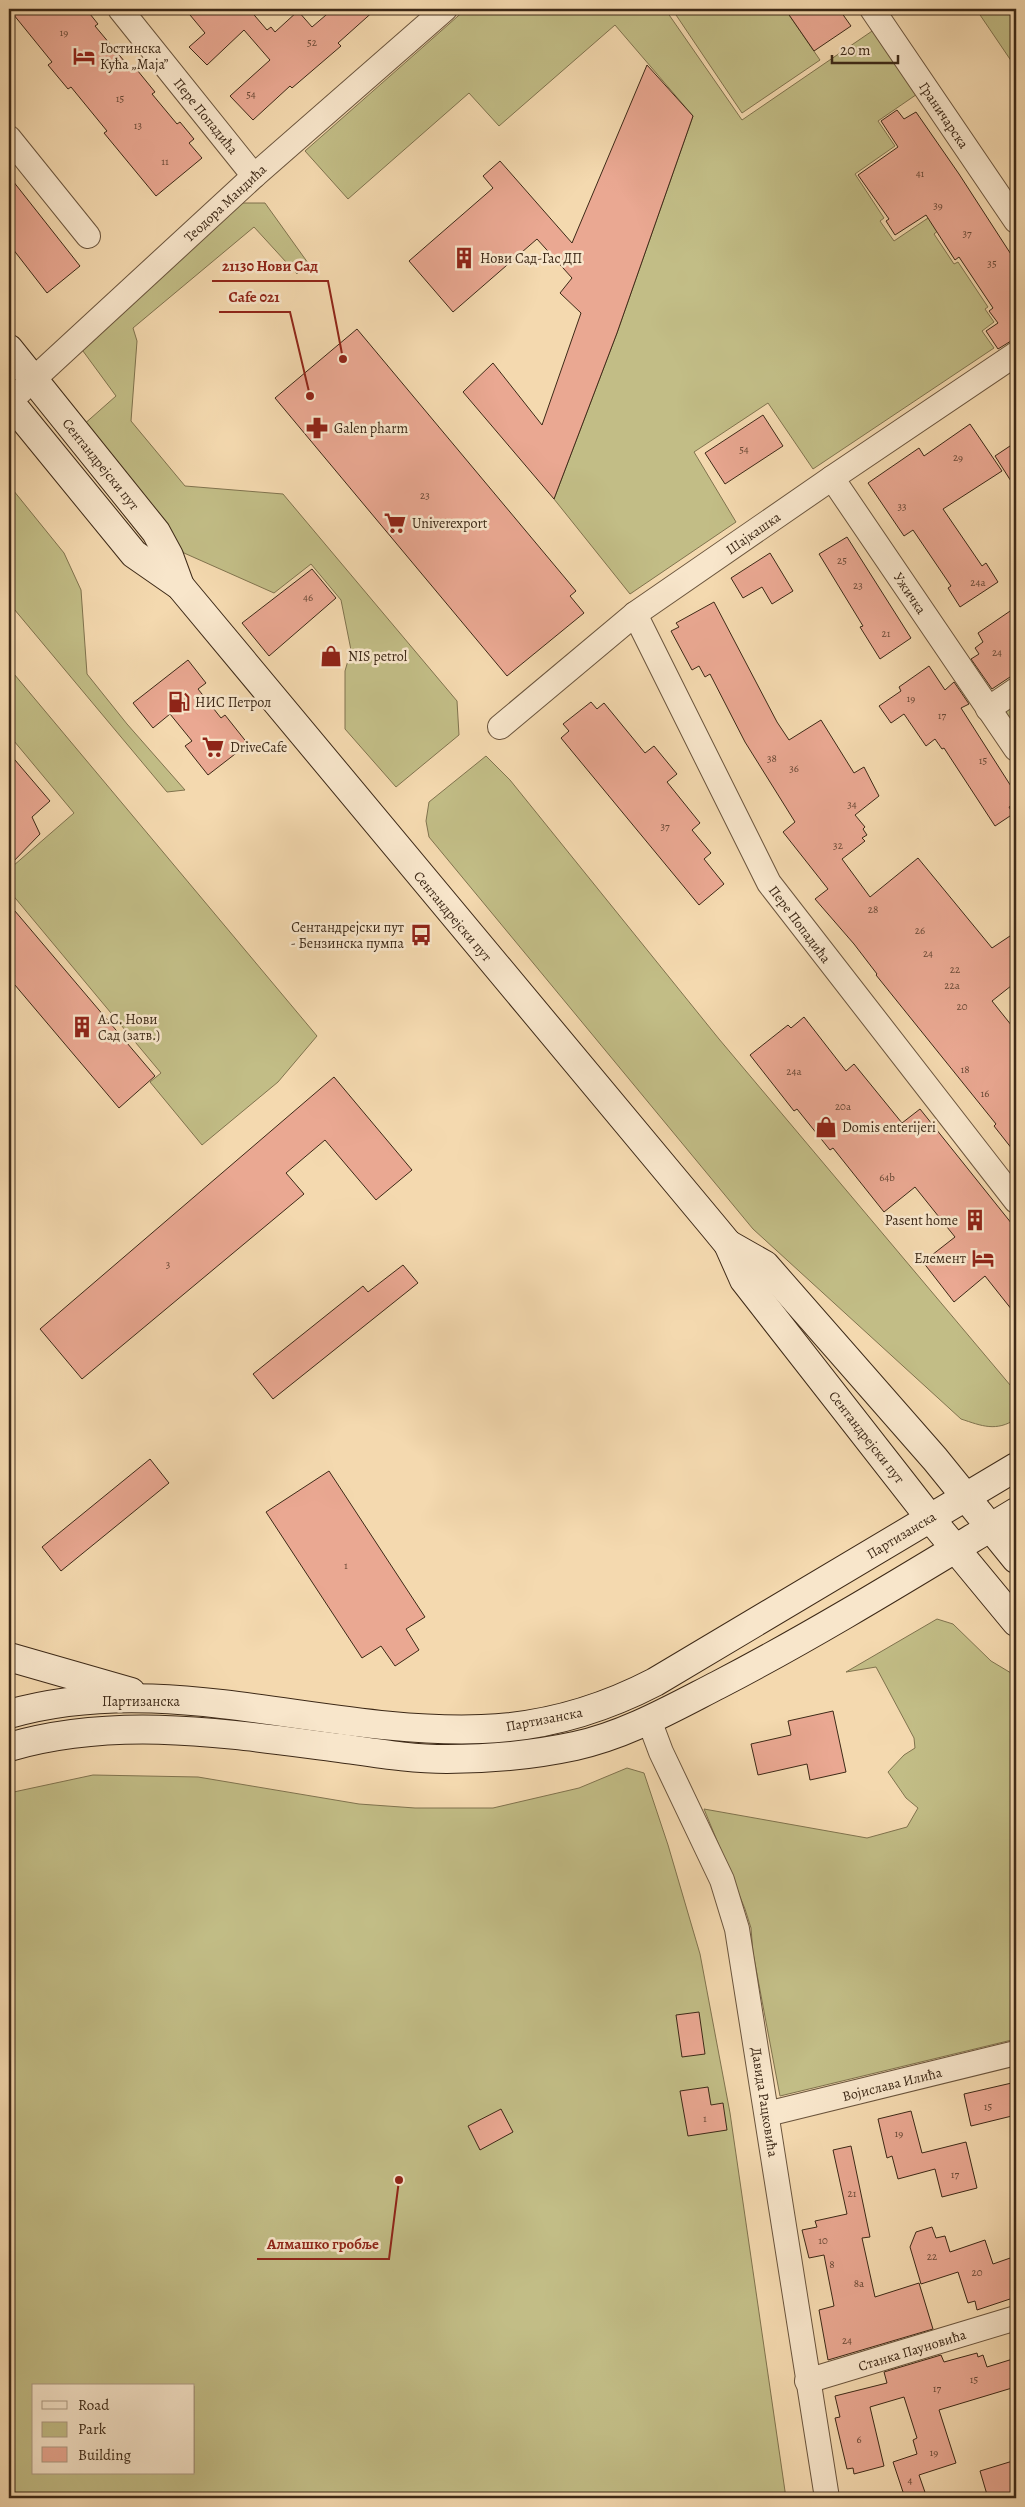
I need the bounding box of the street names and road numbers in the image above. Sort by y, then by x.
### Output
street label: Пере Попадића [169,74,243,159]
street label: Граничарска [914,78,973,153]
street label: Теодора Мандића [180,160,271,247]
street label: Сентандрејски пут [58,415,143,514]
street label: Шајкашка [722,507,785,559]
street label: Ужичка [889,569,931,618]
street label: Сентандрејски пут [409,867,496,966]
street label: Пере Попадића [764,882,835,967]
street label: Сентандрејски пут [824,1387,909,1488]
street label: Партизанска [863,1507,940,1564]
street label: Партизанска [102,1692,181,1711]
street label: Партизанска [504,1703,585,1736]
street label: Давида Рацковића [746,2046,783,2159]
street label: Војислава Илића [840,2063,944,2106]
street label: Станка Пауновића [856,2325,969,2376]

